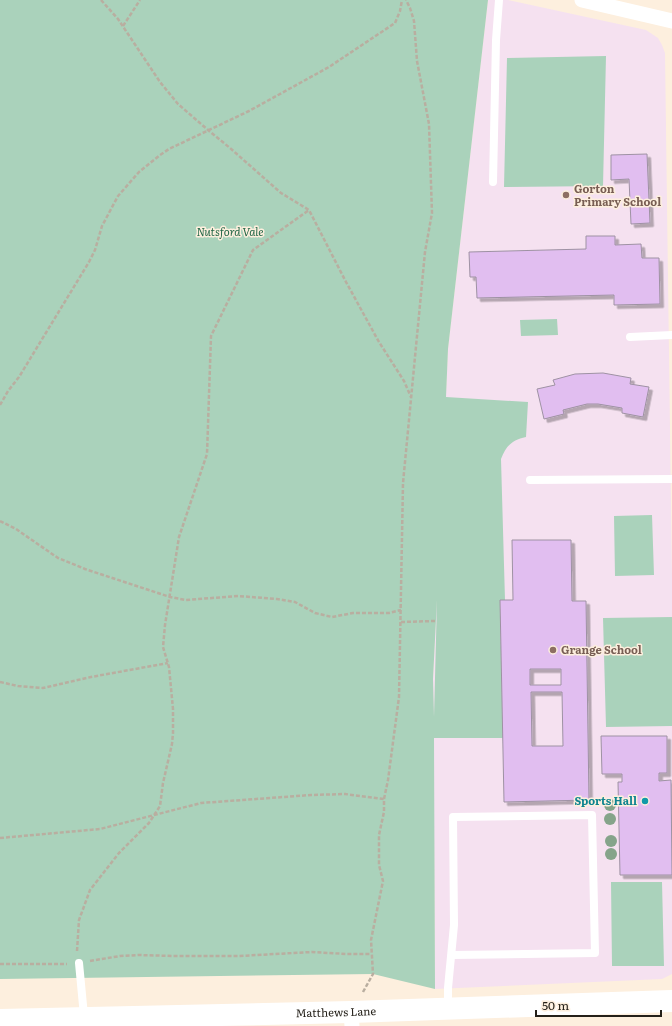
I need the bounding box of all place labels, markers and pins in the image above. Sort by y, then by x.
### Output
place label: Gorton Primary School [574,180,661,209]
marker: Gorton Primary School [561,190,571,200]
place label: Grange School [561,641,642,657]
marker: Grange School [548,645,558,655]
place label: Sports Hall [574,792,637,808]
marker: Sports Hall [640,796,650,806]

